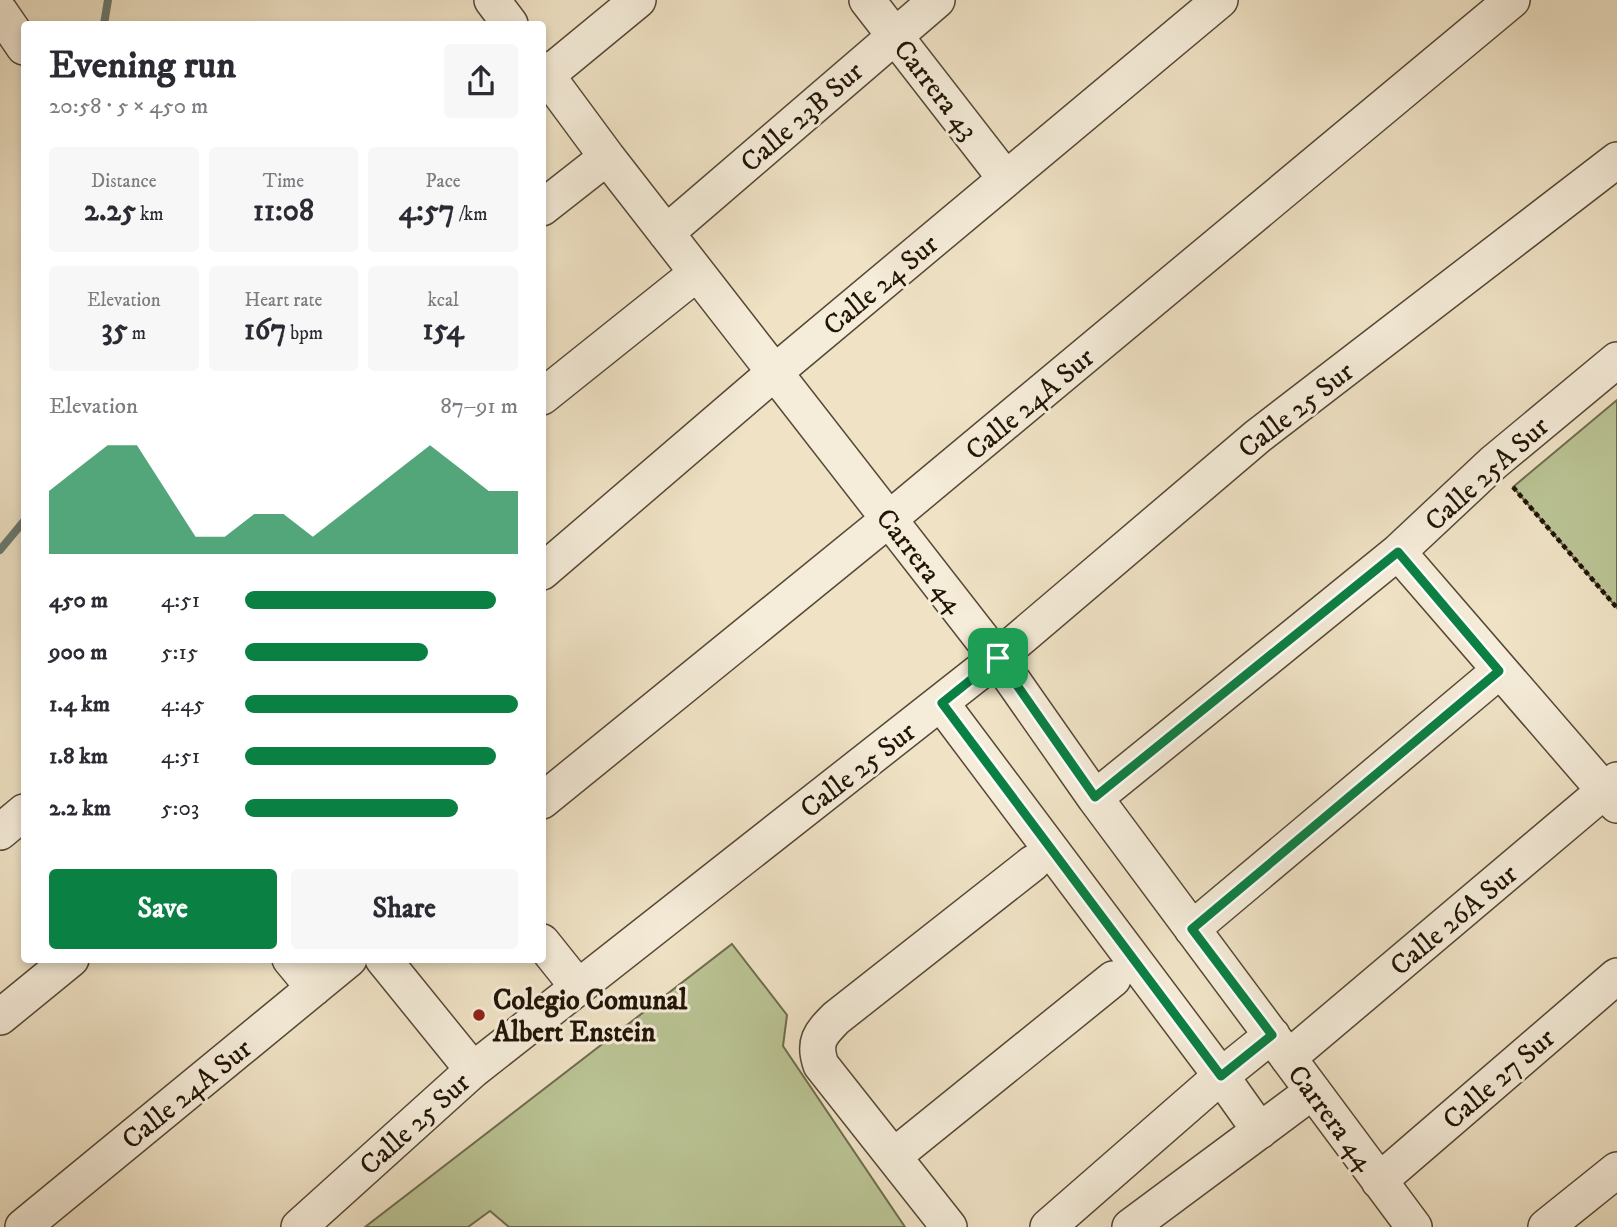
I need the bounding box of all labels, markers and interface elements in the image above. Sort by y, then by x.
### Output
street label: Carrera 43 [886,33,986,147]
text: Evening run [49,42,236,90]
button: share [444,44,518,118]
street label: Calle 23B Sur [733,54,871,180]
text: 20:58 · 5 × 450 m [49,92,208,121]
text: Distance [91,170,157,193]
text: Time [263,170,304,193]
text: Pace [426,170,461,193]
text: 2.25 [84,193,136,230]
text: 11:08 [253,193,314,230]
text: 4:57 [399,193,455,230]
text: km [136,203,164,226]
text: /km [455,203,488,226]
street label: Calle 24 Sur [816,227,946,343]
text: Elevation [87,289,161,312]
text: Heart rate [245,289,322,312]
text: kcal [428,289,459,312]
text: 35 [102,312,128,349]
text: 167 [244,312,286,349]
text: 154 [422,312,464,349]
text: m [128,322,146,345]
text: bpm [286,322,323,345]
street label: Calle 24A Sur [959,340,1102,468]
street label: Calle 25 Sur [1231,354,1361,466]
text: Elevation [49,392,138,421]
text: 87–91 m [440,392,518,421]
street label: Calle 25A Sur [1418,409,1557,539]
street label: Carrera 44 [868,501,972,621]
text: 450 m [49,586,108,615]
text: 4:51 [161,586,200,615]
pin [968,628,1028,688]
text: 900 m [49,638,107,667]
text: 5:15 [161,638,198,667]
icon: arrive [979,639,1017,677]
text: 1.4 km [49,690,110,719]
text: 4:45 [161,690,205,719]
street label: Calle 25 Sur [793,714,923,826]
text: 1.8 km [49,742,108,771]
text: 4:51 [161,742,200,771]
text: 2.2 km [49,794,111,823]
text: 5:03 [161,794,199,823]
street label: Calle 26A Sur [1383,856,1525,984]
button: Save [49,869,277,949]
button: Share [291,869,518,949]
place label: Colegio Comunal Albert Enstein [492,983,688,1050]
marker: Colegio Comunal Albert Enstein [471,1007,487,1023]
street label: Calle 27 Sur [1436,1021,1563,1137]
street label: Calle 24A Sur [115,1031,259,1157]
street label: Carrera 44 [1280,1058,1382,1178]
street label: Calle 25 Sur [352,1065,478,1183]

